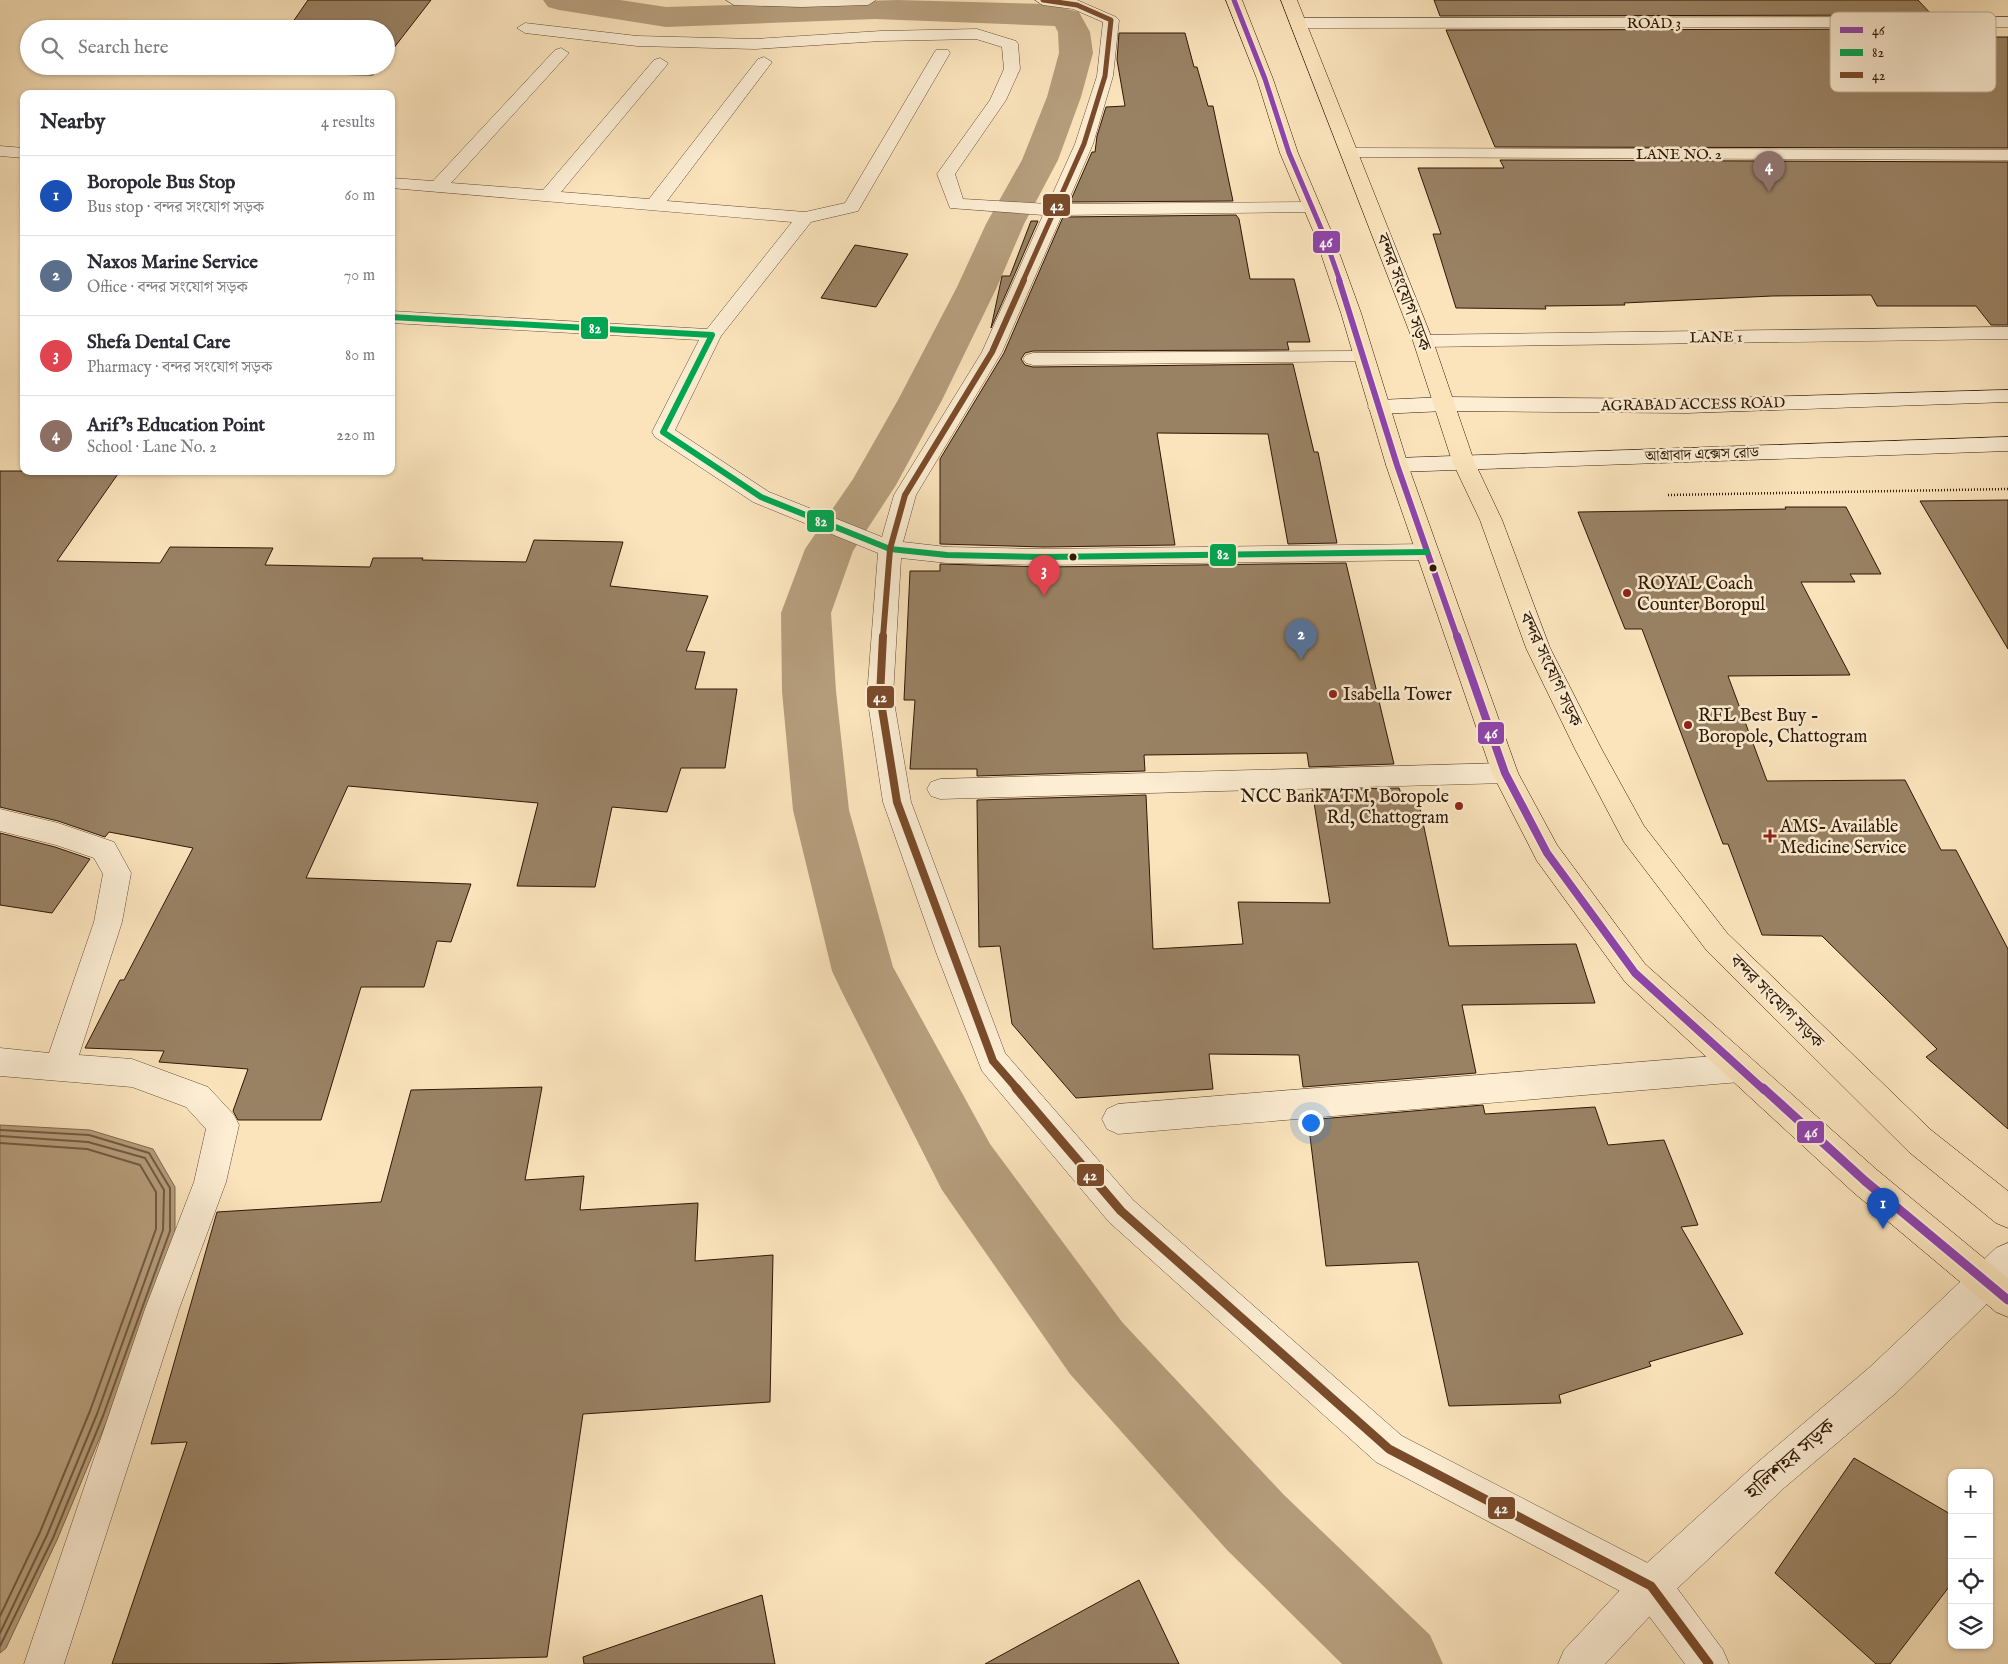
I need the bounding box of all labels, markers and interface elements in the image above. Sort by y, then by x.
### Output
legend [1830,12,1996,92]
street label: ROAD 3 [1627,14,1681,33]
search box [20,20,395,75]
text: 46 [1872,22,1886,40]
icon: search [38,34,66,62]
text: Search here [78,36,169,60]
text: 82 [1872,44,1884,62]
text: 42 [1872,67,1886,85]
text: Nearby [40,109,105,136]
text: 4 results [321,113,375,133]
street label: LANE NO. 2 [1636,145,1722,164]
pin: 4 [1753,151,1785,192]
text: Boropole Bus Stop [87,171,235,195]
text: 1 [53,186,59,206]
text: 60 m [345,186,375,206]
line badge: 42 [1042,193,1071,217]
text: 42 [1050,197,1064,215]
text: Bus stop · বন্দর সংযোগ সড়ক [87,198,264,218]
line badge: 46 [1312,230,1341,254]
street label: বন্দর সংযোগ সড়ক [1369,230,1436,356]
text: 46 [1320,234,1333,252]
text: Naxos Marine Service [87,251,258,275]
text: 2 [52,266,60,286]
text: 70 m [344,266,375,286]
text: Office · বন্দর সংযোগ সড়ক [87,278,248,298]
line badge: 82 [580,316,609,340]
text: 82 [589,320,601,338]
street label: LANE 1 [1689,328,1743,347]
text: Shefa Dental Care [87,331,230,355]
text: 3 [53,346,59,366]
text: 80 m [345,346,375,366]
text: Pharmacy · বন্দর সংযোগ সড়ক [87,358,272,378]
street label: AGRABAD ACCESS ROAD [1600,393,1785,416]
text: Arif's Education Point [87,414,265,438]
text: 4 [52,426,60,446]
text: 220 m [336,426,375,446]
text: School · Lane No. 2 [87,438,217,458]
street label: আগ্রাবাদ এক্সেস রোড [1644,443,1760,466]
line badge: 82 [806,509,835,533]
text: 82 [815,513,827,531]
line badge: 82 [1209,543,1237,567]
text: 82 [1217,546,1229,564]
unlabelled marker [1068,552,1078,562]
pin: 3 [1028,555,1060,596]
unlabelled marker [1428,563,1438,573]
place label: ROYAL Coach Counter Boropul [1637,573,1765,617]
marker: ROYAL Coach Counter Boropul [1621,587,1633,599]
street label: বন্দর সংযোগ সড়ক [1513,608,1587,732]
pin: 2 [1285,619,1317,660]
place label: Isabella Tower [1343,684,1452,707]
line badge: 42 [866,685,895,709]
marker: Isabella Tower [1327,688,1339,700]
text: 42 [873,689,887,707]
place label: RFL Best Buy - Boropole, Chattogram [1698,705,1867,749]
marker: RFL Best Buy - Boropole, Chattogram [1682,719,1694,731]
line badge: 46 [1477,721,1505,745]
text: 46 [1485,725,1498,743]
place label: NCC Bank ATM, Boropole Rd, Chattogram [1240,786,1449,830]
marker: NCC Bank ATM, Boropole Rd, Chattogram [1453,800,1465,812]
place label: AMS- Available Medicine Service [1779,816,1907,860]
marker: AMS- Available Medicine Service [1764,830,1776,842]
street label: বন্দর সংযোগ সড়ক [1723,949,1829,1055]
your location [1298,1110,1324,1136]
line badge: 46 [1796,1120,1825,1144]
text: 46 [1805,1124,1818,1142]
line badge: 42 [1076,1163,1105,1187]
text: 42 [1083,1167,1097,1185]
pin: 1 [1867,1188,1899,1229]
street label: হালিশহর সড়ক [1740,1413,1842,1507]
map controls [1948,1469,1993,1649]
button: + [1948,1469,1993,1514]
line badge: 42 [1487,1496,1516,1520]
text: 42 [1494,1500,1508,1518]
button: − [1948,1514,1993,1559]
button: locate [1948,1559,1993,1604]
button: layers [1948,1604,1993,1649]

